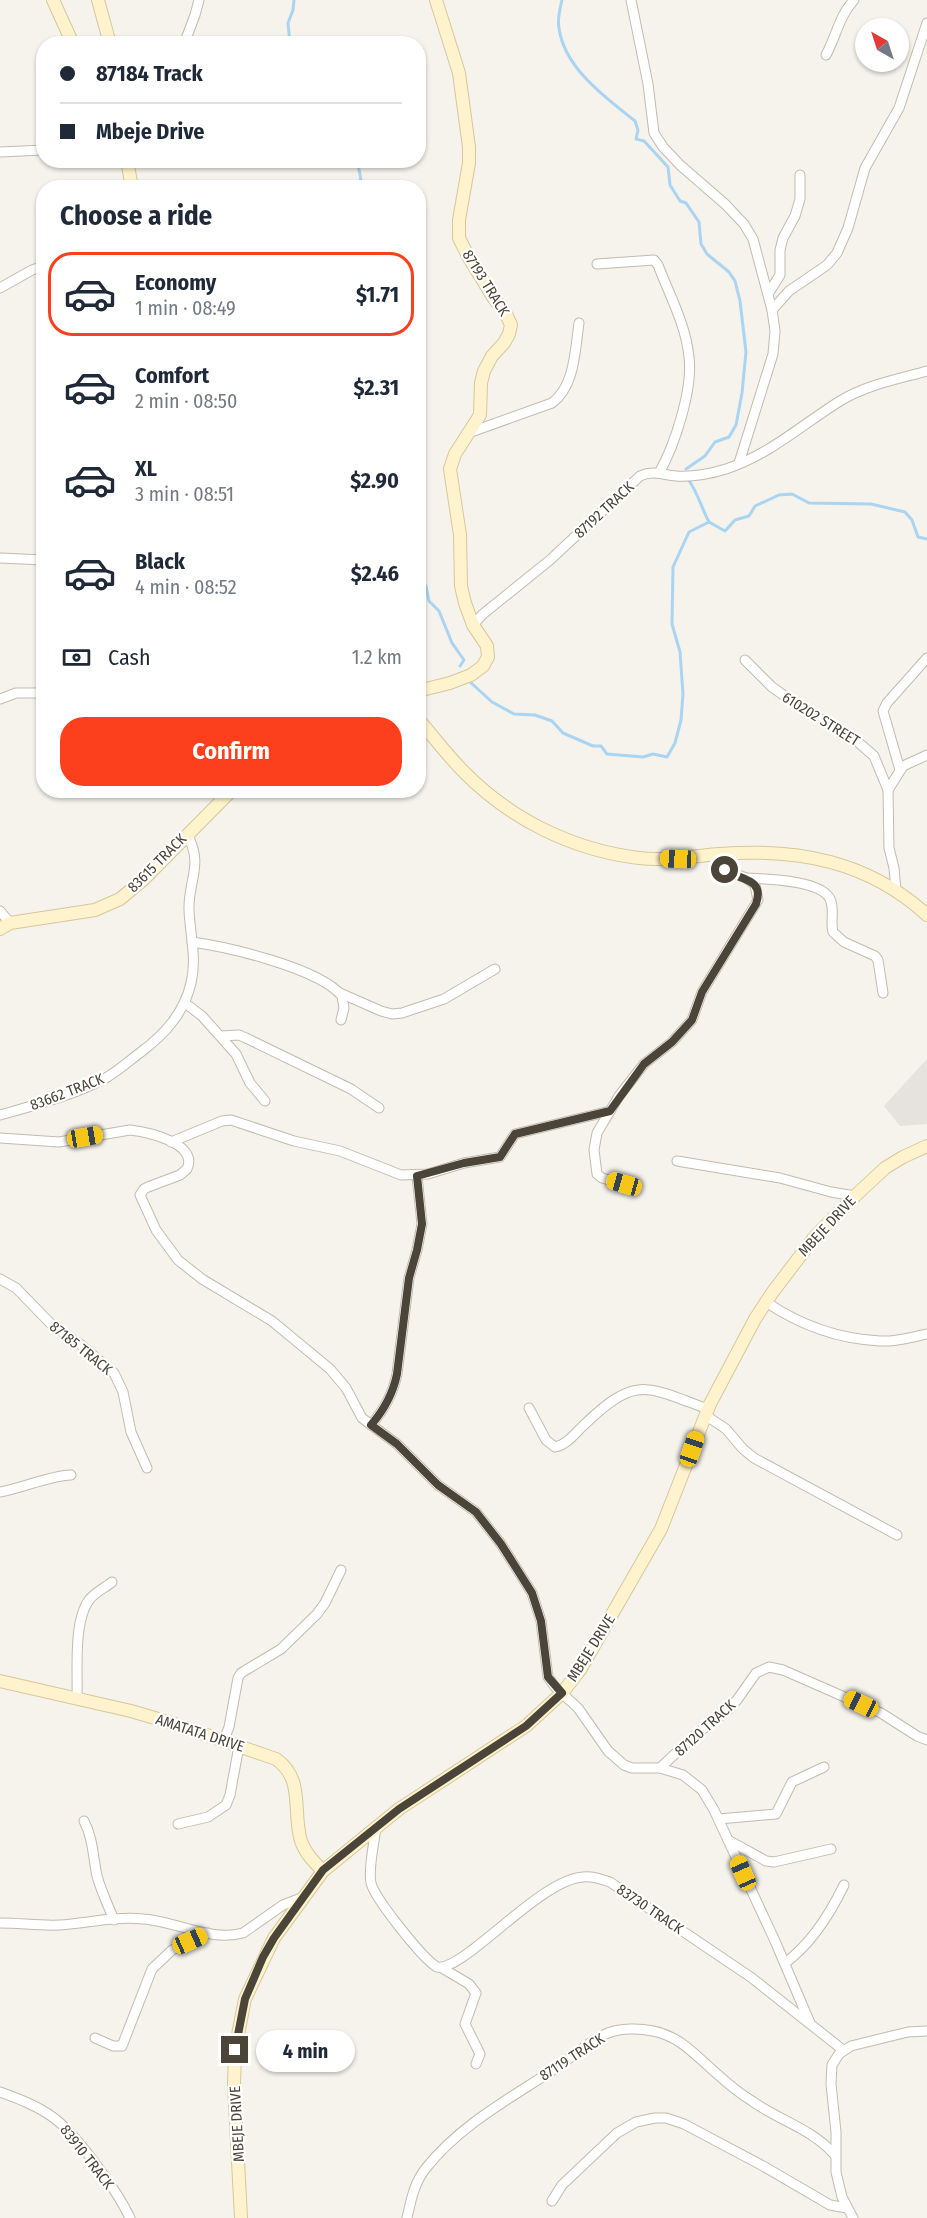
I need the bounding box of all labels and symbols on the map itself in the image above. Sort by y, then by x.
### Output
north arrow [855,18,909,72]
street label: 87193 TRACK [459,247,513,320]
street label: 87192 TRACK [571,478,637,542]
street label: 610202 STREET [779,688,863,750]
street label: 83615 TRACK [124,830,190,896]
car [660,849,696,869]
route start [711,856,738,883]
street label: 83662 TRACK [28,1070,106,1114]
car [66,1125,104,1149]
car [604,1170,644,1198]
street label: MBEJE DRIVE [795,1192,859,1260]
street label: 87185 TRACK [46,1317,116,1379]
car [678,1429,706,1469]
street label: MBEJE DRIVE [563,1611,619,1685]
car [841,1688,881,1720]
street label: 87120 TRACK [671,1696,739,1760]
street label: AMATATA DRIVE [153,1710,247,1756]
car [727,1853,759,1893]
street label: 83730 TRACK [613,1880,687,1938]
car [170,1925,210,1957]
callout: 4 min [256,2029,355,2071]
street label: 87119 TRACK [536,2029,608,2085]
route end [221,2036,248,2063]
street label: MBEJE DRIVE [226,2086,248,2162]
street label: 83910 TRACK [56,2121,118,2193]

